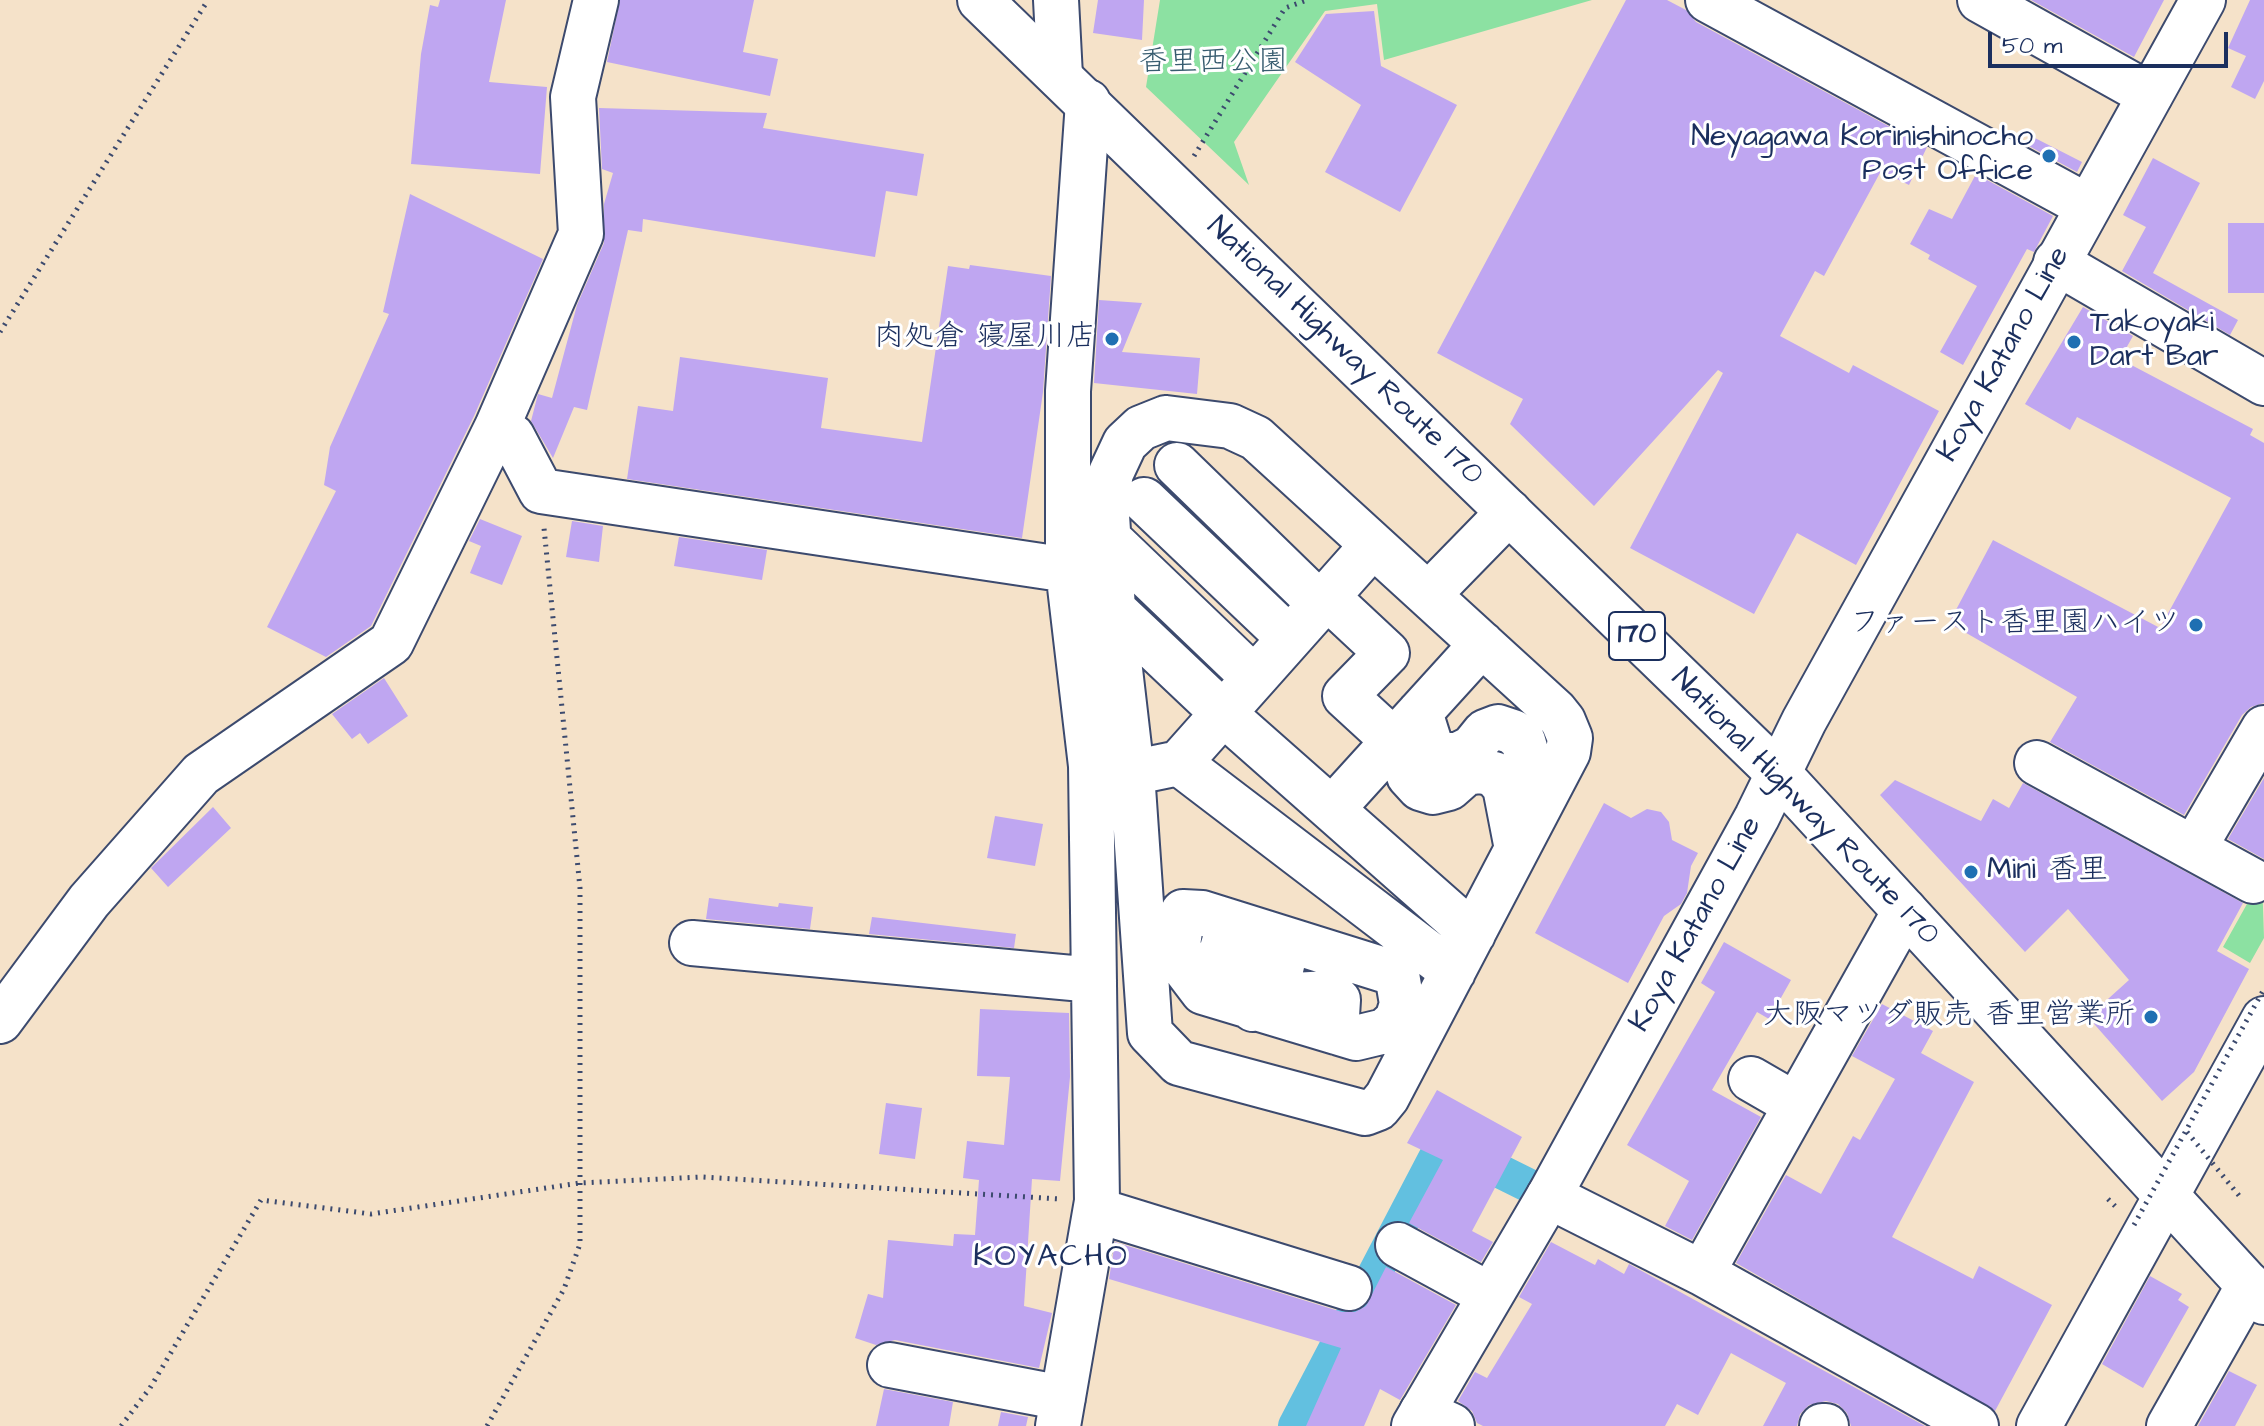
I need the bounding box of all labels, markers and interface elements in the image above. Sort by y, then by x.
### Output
scale bar [1992,16,2232,66]
text: 50 m [2002,29,2062,63]
park label: 香里西公園 [1138,46,1288,82]
place label: Neyagawa Korinishinocho Post Office [1691,121,2033,192]
marker: Neyagawa Korinishinocho Post Office [2040,147,2058,165]
street label: National Highway Route 170 [1198,210,1490,494]
street label: Koya Katano Line [1931,241,2079,469]
place label: Takoyaki Dart Bar [2090,307,2219,378]
place label: 肉処倉 寝屋川店 [874,321,1096,357]
marker: 肉処倉 寝屋川店 [1103,330,1121,348]
marker: Takoyaki Dart Bar [2065,333,2083,351]
place label: ファースト香里園ハイツ [1850,607,2180,643]
road number: 170 [1609,612,1665,660]
marker: ファースト香里園ハイツ [2187,616,2205,634]
street label: National Highway Route 170 [1662,662,1946,954]
street label: Koya Katano Line [1623,811,1771,1039]
place label: Mini 香里 [1987,854,2108,890]
marker: Mini 香里 [1962,863,1980,881]
place label: 大阪マツダ販売 香里営業所 [1763,999,2135,1035]
marker: 大阪マツダ販売 香里営業所 [2142,1008,2160,1026]
district label: KOYACHO [973,1239,1129,1277]

